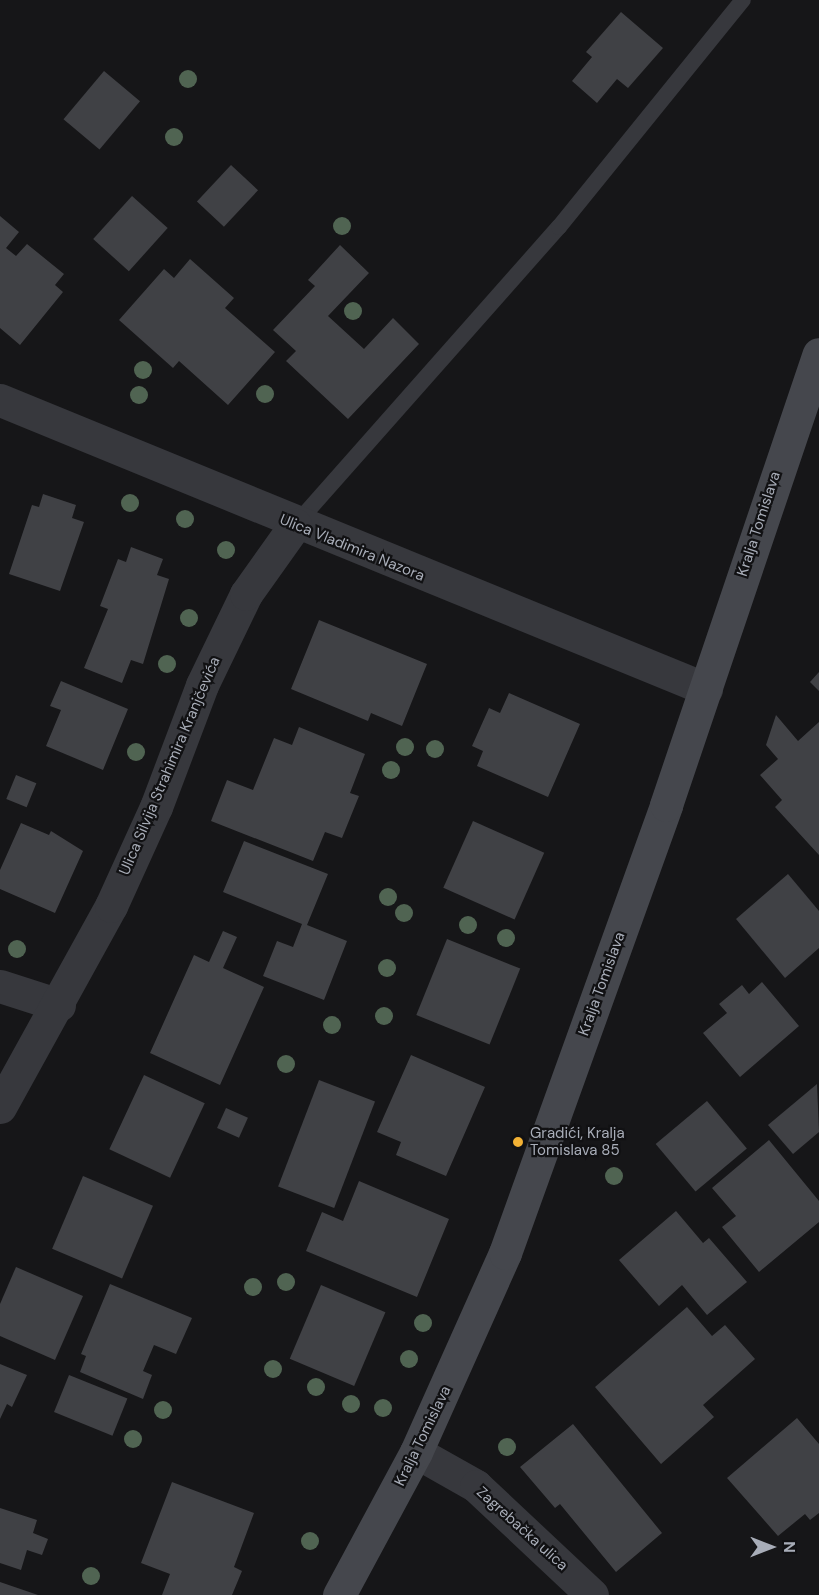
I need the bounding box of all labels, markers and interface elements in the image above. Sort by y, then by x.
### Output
street label: Kralja Tomislava [734,469,784,579]
street label: Ulica Vladimira Nazora [277,511,427,585]
street label: Ulica Silvija Strahimira Kranjčevića [116,654,224,878]
street label: Kralja Tomislava [575,930,629,1038]
place label: Gradići, Kralja Tomislava 85 [530,1124,625,1159]
marker: Gradići, Kralja Tomislava 85 [511,1135,525,1149]
street label: Kralja Tomislava [391,1383,455,1489]
street label: Zagrebačka ulica [473,1483,571,1575]
north arrow [741,1517,801,1577]
text: N [779,1541,800,1553]

